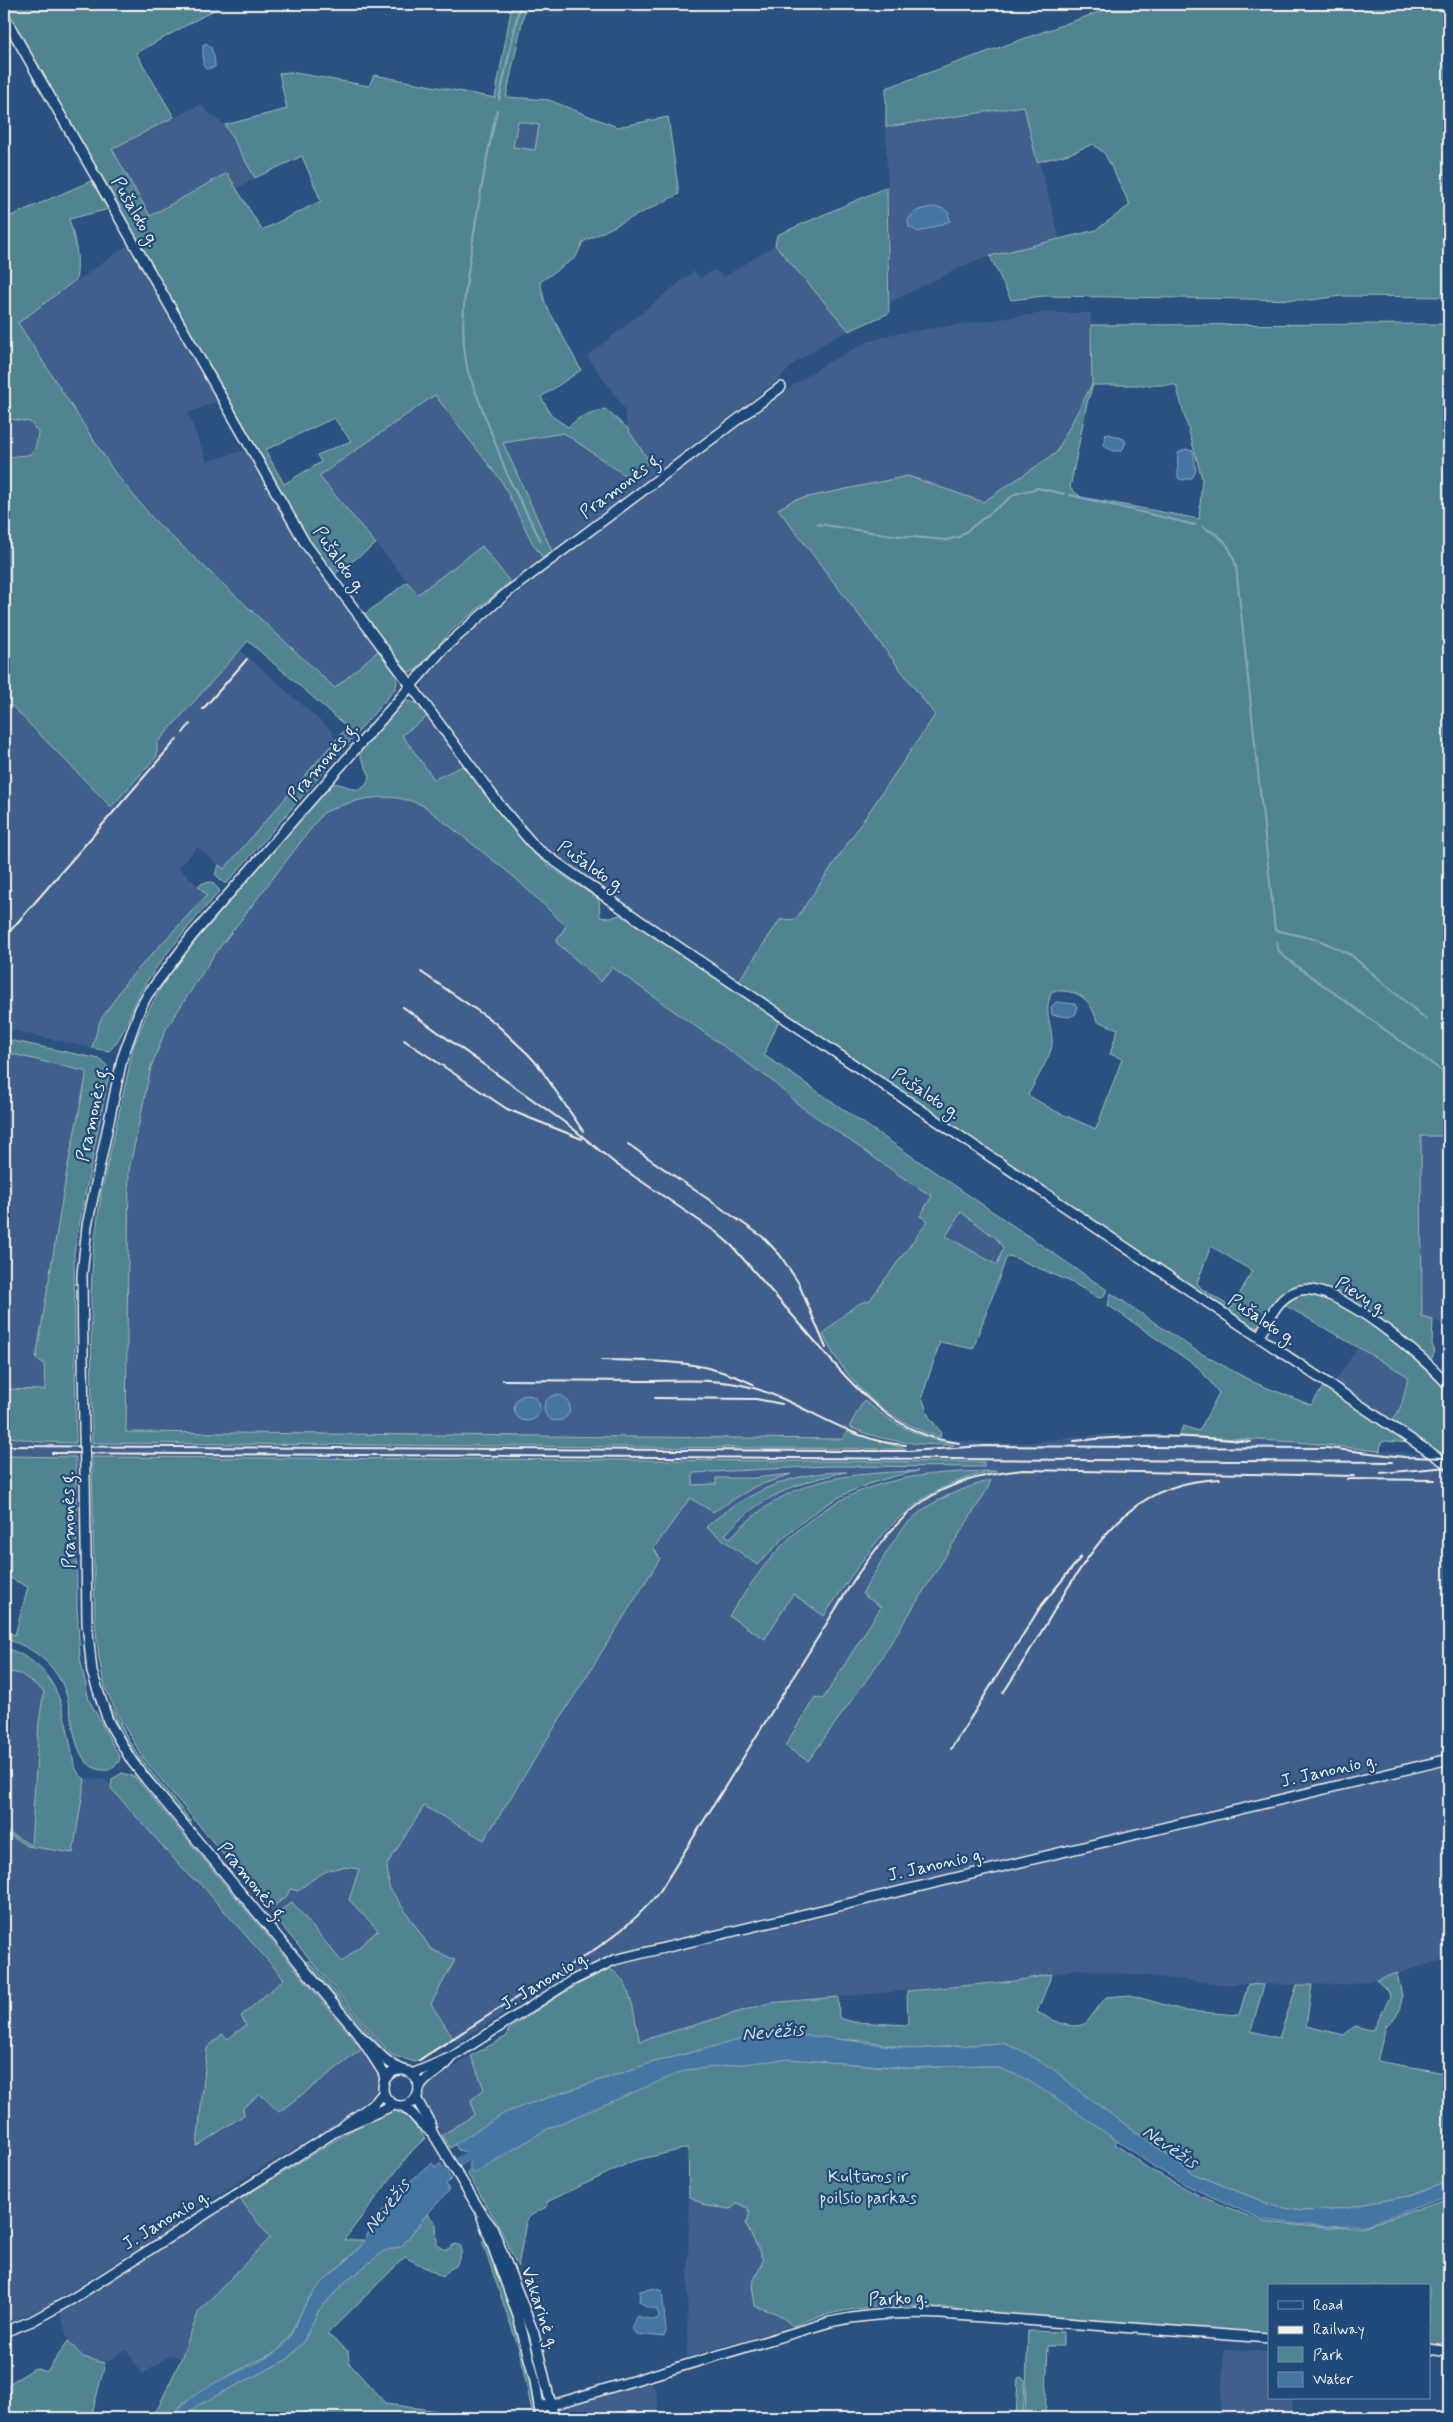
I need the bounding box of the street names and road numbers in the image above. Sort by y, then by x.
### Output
street label: Pušaloto g. [104,172,165,252]
street label: Pramonės g. [575,447,668,526]
street label: Pušaloto g. [306,521,371,599]
street label: Pramonės g. [282,717,365,808]
street label: Pušaloto g. [552,835,630,900]
street label: Pušaloto g. [887,1062,965,1126]
street label: Pramonės g. [71,1064,117,1164]
street label: Pievų g. [1331,1271,1391,1321]
street label: Pušaloto g. [1223,1288,1301,1352]
street label: Pramonės g. [56,1471,84,1569]
street label: J. Janonio g. [1279,1748,1379,1794]
street label: Pramonės g. [210,1837,292,1928]
street label: J. Janonio g. [886,1842,986,1888]
street label: J. Janonio g. [497,1945,593,2017]
street label: J. Janonio g. [118,2184,214,2256]
street label: Vakarinė g. [515,2263,565,2353]
street label: Parko g. [868,2286,928,2312]

